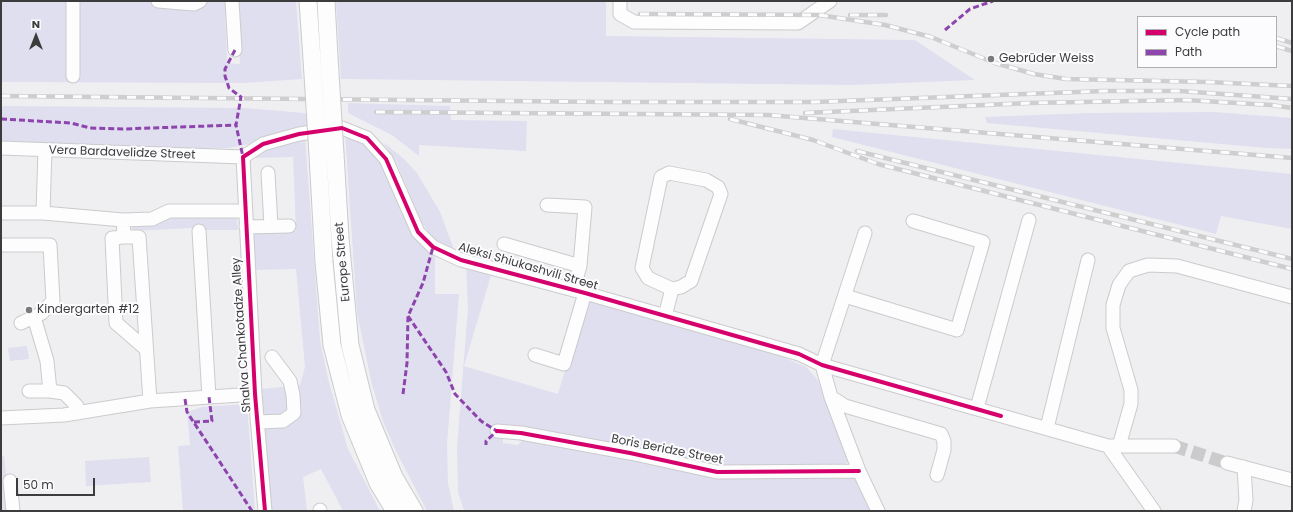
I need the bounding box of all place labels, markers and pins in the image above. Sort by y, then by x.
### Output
place label: Gebrüder Weiss [999,52,1094,66]
marker: Gebrüder Weiss [986,54,996,64]
place label: Kindergarten #12 [37,303,139,317]
marker: Kindergarten #12 [24,305,34,315]

